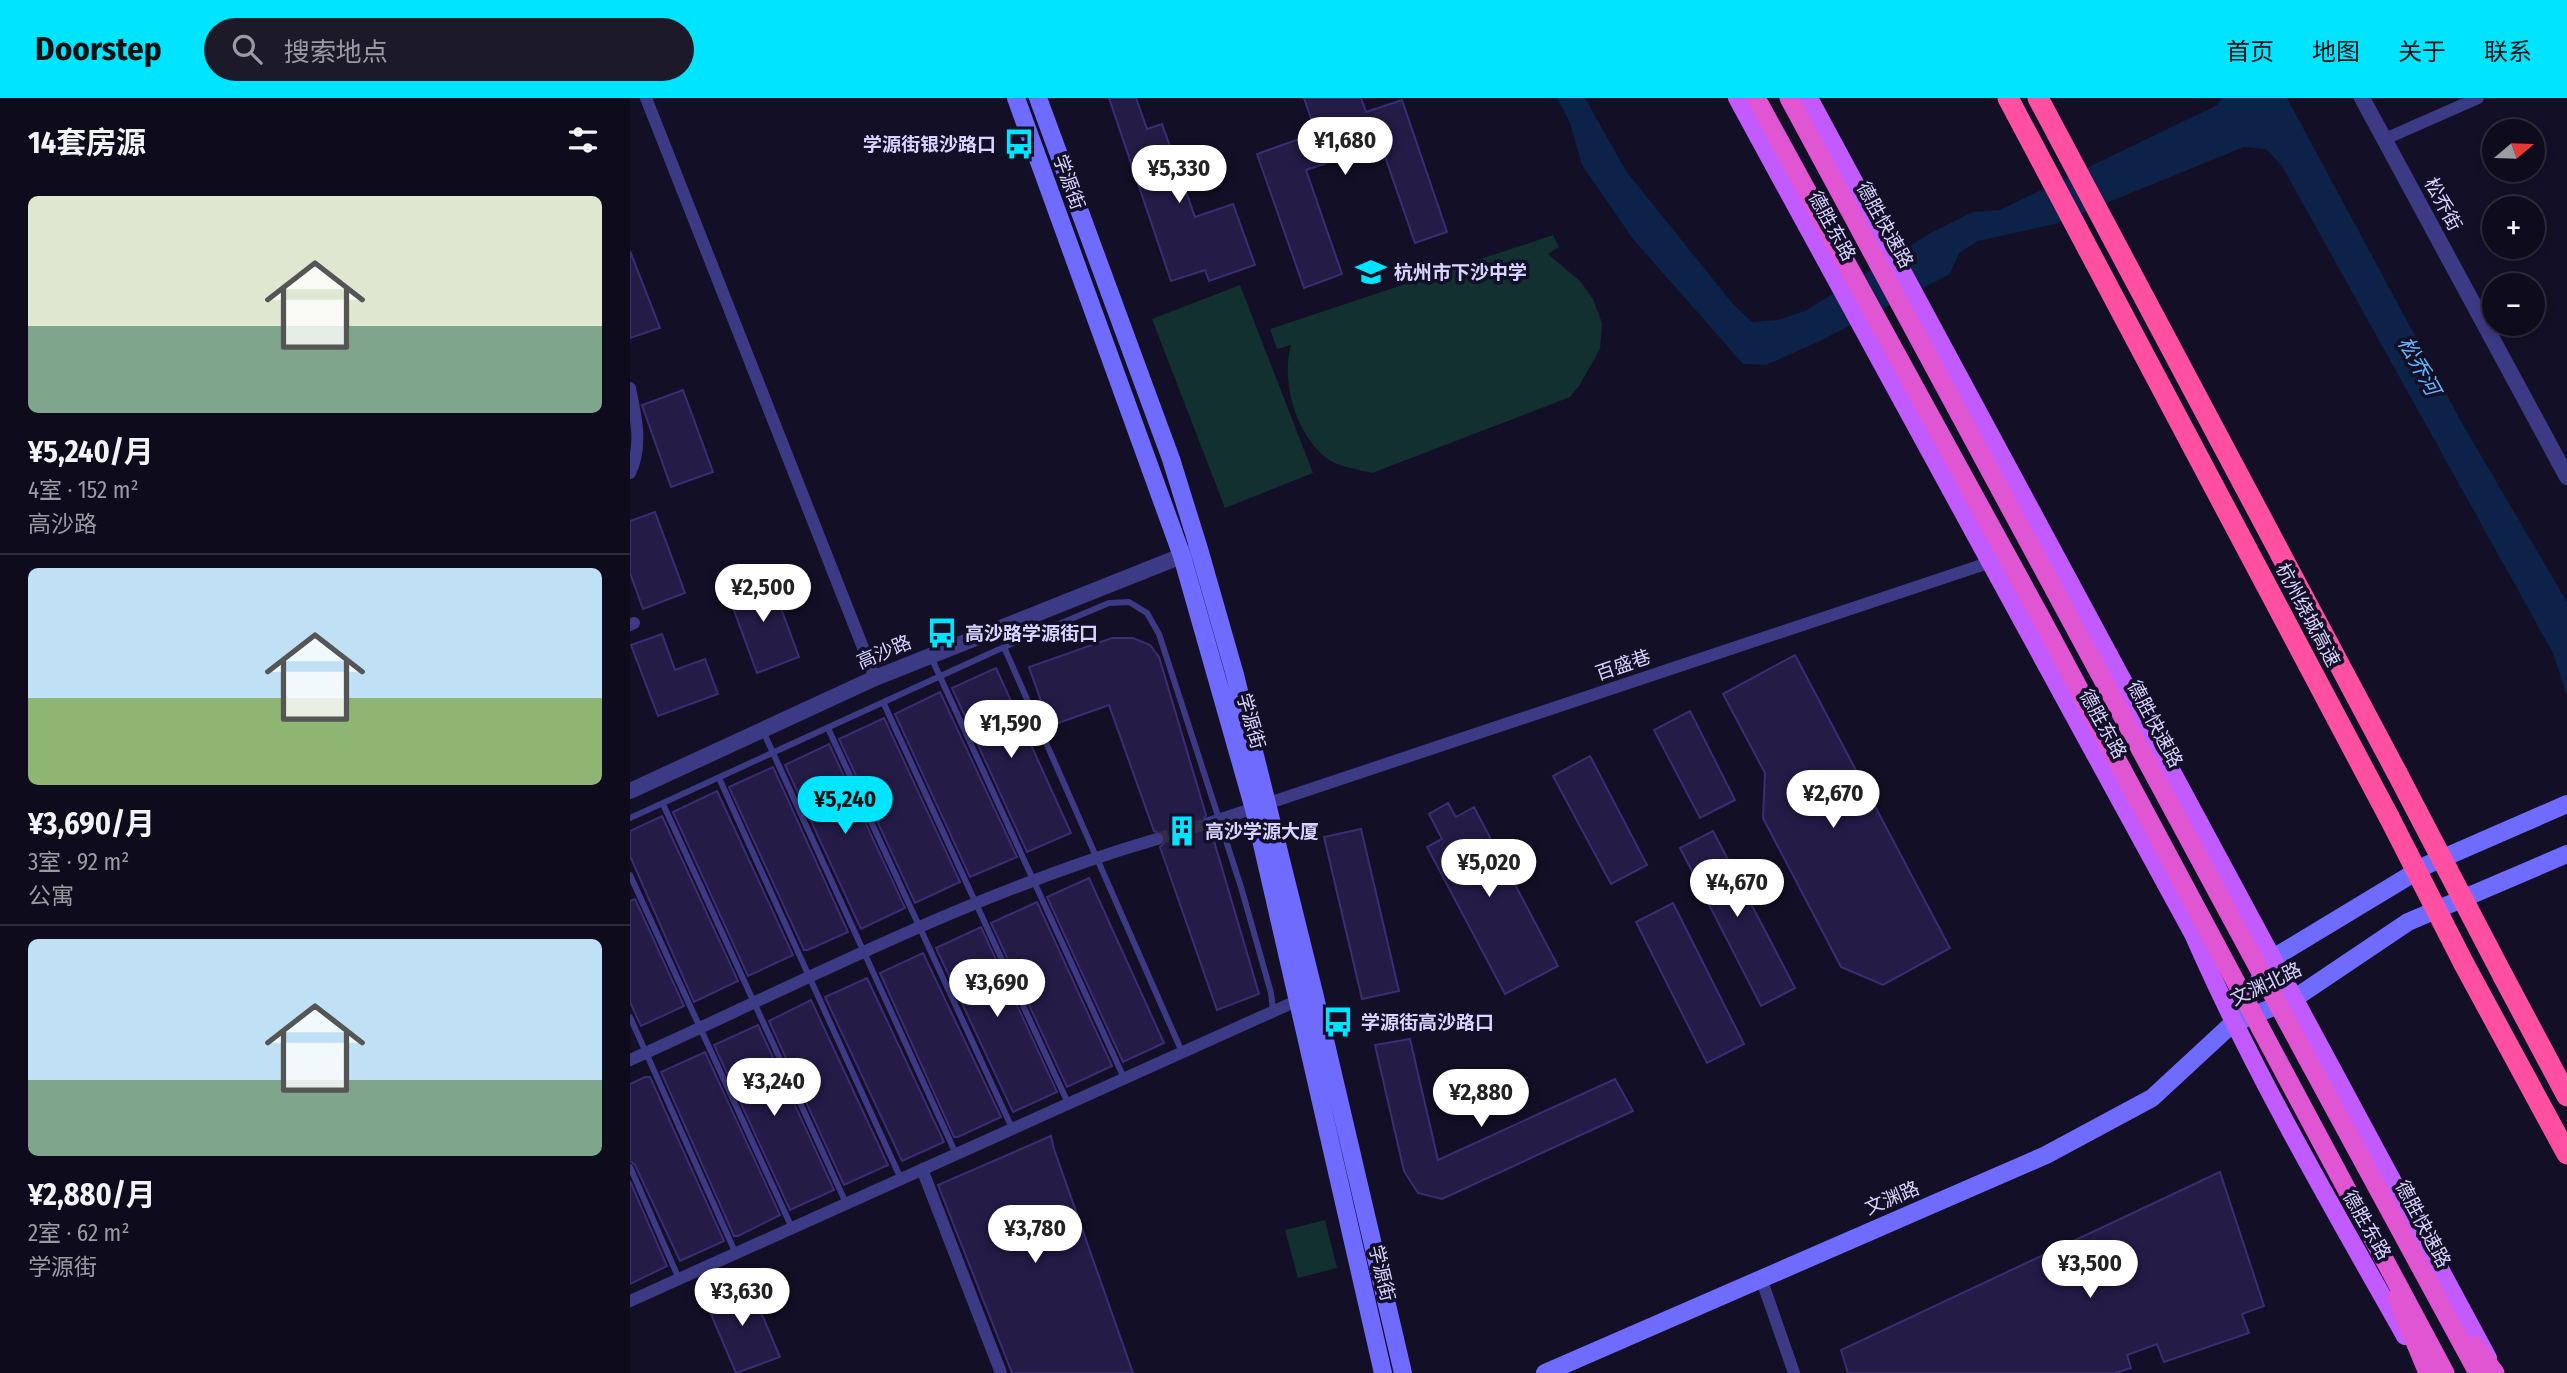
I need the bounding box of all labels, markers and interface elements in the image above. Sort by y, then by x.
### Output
search box [204,18,694,81]
text: Doorstep [35,29,162,69]
icon: search [228,30,266,68]
text: 搜索地点 [284,37,388,68]
text: 首页 [2226,38,2274,66]
text: 地图 [2312,38,2360,66]
text: 关于 [2398,38,2446,66]
text: 联系 [2484,38,2532,66]
pin: ¥1,680 [1288,118,1402,177]
north arrow [2482,119,2544,182]
map controls [2482,119,2545,336]
icon: filters [564,121,602,159]
text: 14套房源 [28,125,146,161]
text: ¥1,680 [1314,126,1376,154]
bus stop icon: 学源街银沙路口 [1002,127,1036,161]
place label: 学源街银沙路口 [863,133,996,156]
pin: ¥5,330 [1122,146,1236,205]
street label: 学源街 [1048,151,1090,213]
text: ¥5,330 [1148,154,1210,182]
street label: 松乔街 [2419,173,2467,235]
street label: 德胜快速路 [1852,178,1918,272]
street label: 德胜东路 [1804,187,1860,265]
button: + [2482,196,2545,259]
icon: home [252,242,378,368]
school or university icon: 杭州市下沙中学 [1354,255,1388,289]
place label: 杭州市下沙中学 [1394,261,1527,284]
button: − [2482,273,2545,336]
water label: 松乔河 [2392,332,2448,403]
text: ¥5,240/月 [28,434,154,470]
text: 4室 · 152 m² [28,476,139,504]
text: 高沙路 [28,510,97,538]
street label: 杭州绕城高速 [2271,559,2345,671]
pin: ¥2,500 [706,564,820,624]
text: ¥2,500 [731,573,795,601]
icon: home [252,614,378,740]
bus stop icon: 高沙路学源街口 [925,616,959,650]
place label: 高沙路学源街口 [965,622,1098,645]
street label: 高沙路 [853,630,915,674]
street label: 百盛巷 [1592,645,1654,685]
street label: 德胜快速路 [2123,677,2187,771]
street label: 德胜东路 [2075,685,2131,763]
street label: 学源街 [1232,690,1270,752]
pin: ¥1,590 [954,700,1068,760]
text: ¥1,590 [980,709,1042,737]
pin: ¥2,670 [1776,770,1890,830]
pin: ¥5,240 [788,776,902,836]
text: ¥2,670 [1803,779,1863,807]
text: ¥5,240 [814,785,876,813]
text: ¥3,690/月 [28,806,155,842]
building icon: 高沙学源大厦 [1165,814,1199,848]
place label: 高沙学源大厦 [1205,820,1319,843]
pin: ¥5,020 [1432,840,1546,899]
text: 3室 · 92 m² [28,848,129,876]
text: ¥5,020 [1457,848,1521,876]
pin: ¥4,670 [1680,860,1794,919]
text: ¥4,670 [1706,868,1768,896]
text: 公寓 [28,882,74,910]
street label: 文渊北路 [2227,958,2305,1010]
pin: ¥3,690 [940,960,1054,1019]
text: ¥3,690 [965,968,1029,996]
icon: home [252,985,378,1111]
bus stop icon: 学源街高沙路口 [1321,1005,1355,1039]
place label: 学源街高沙路口 [1361,1011,1494,1034]
pin: ¥3,240 [717,1058,831,1118]
text: ¥3,240 [743,1067,805,1095]
pin: ¥2,880 [1424,1070,1538,1129]
text: ¥2,880 [1449,1078,1513,1106]
street label: 文渊路 [1861,1176,1923,1220]
text: ¥2,880/月 [28,1177,156,1213]
street label: 德胜快速路 [2391,1177,2455,1271]
street label: 德胜东路 [2338,1186,2396,1264]
pin: ¥3,780 [978,1206,1092,1265]
text: ¥3,780 [1004,1214,1066,1242]
text: 2室 · 62 m² [28,1219,129,1247]
pin: ¥3,500 [2033,1240,2147,1300]
street label: 学源街 [1364,1243,1400,1303]
text: ¥3,500 [2058,1249,2122,1277]
text: 学源街 [28,1253,97,1281]
pin: ¥3,630 [685,1268,799,1328]
text: ¥3,630 [711,1277,773,1305]

